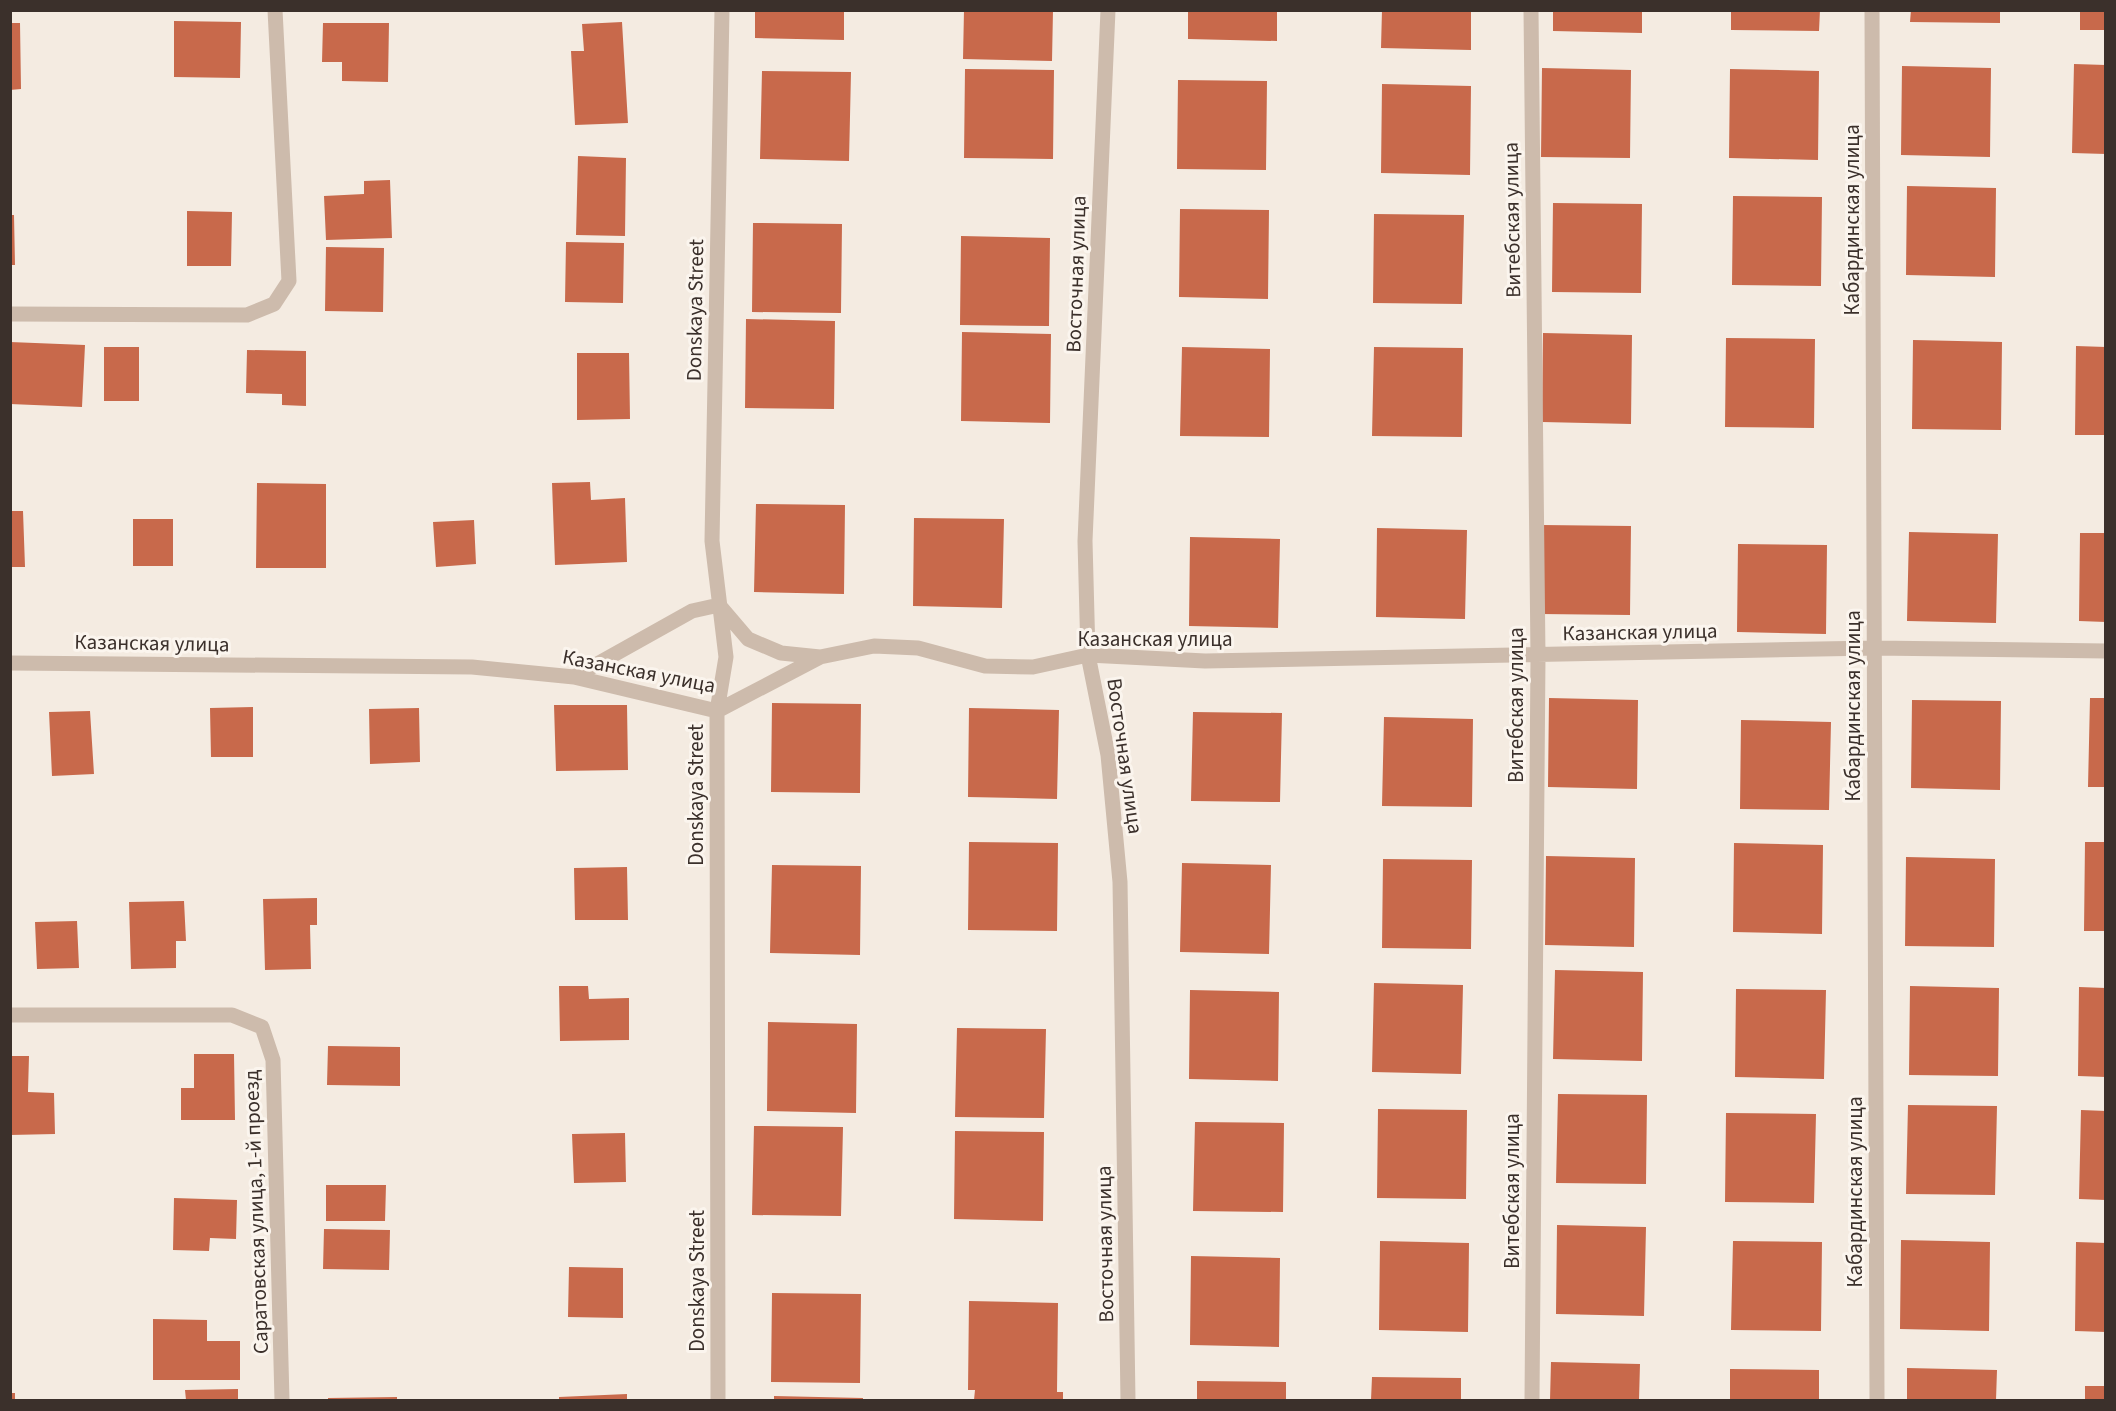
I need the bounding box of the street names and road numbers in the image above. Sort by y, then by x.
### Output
street label: Кабардинская улица [1837,124,1867,316]
street label: Витебская улица [1496,142,1528,298]
street label: Восточная улица [1058,195,1094,353]
street label: Donskaya Street [679,239,711,381]
street label: Кабардинская улица [1838,610,1868,802]
street label: Казанская улица [1562,616,1718,648]
street label: Казанская улица [1077,624,1233,654]
street label: Казанская улица [74,627,230,659]
street label: Витебская улица [1501,627,1531,783]
street label: Казанская улица [560,641,718,701]
street label: Восточная улица [1099,676,1151,836]
street label: Donskaya Street [681,724,711,866]
street label: Саратовская улица, 1-й проезд [236,1069,276,1355]
street label: Кабардинская улица [1840,1096,1870,1288]
street label: Витебская улица [1497,1113,1527,1269]
street label: Восточная улица [1089,1165,1121,1323]
street label: Donskaya Street [682,1210,712,1352]

